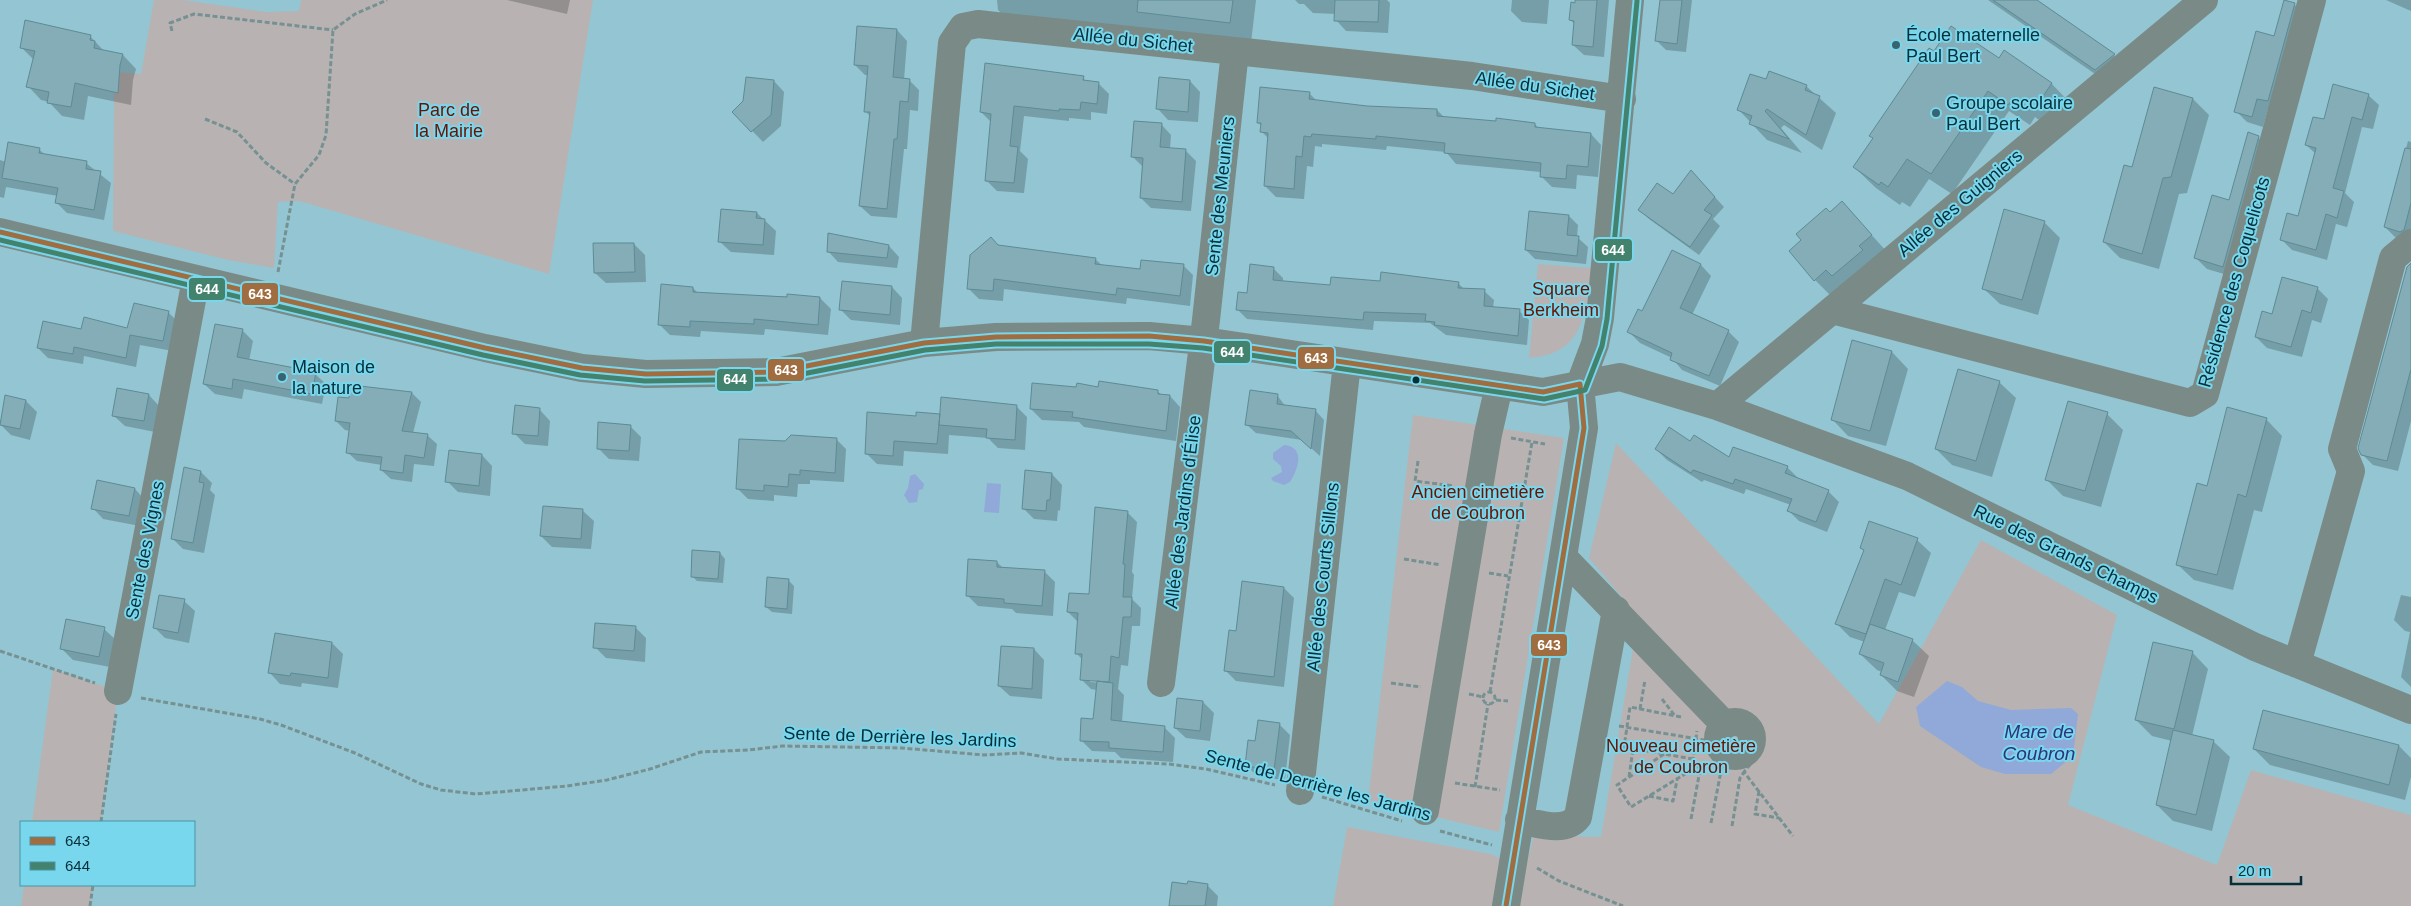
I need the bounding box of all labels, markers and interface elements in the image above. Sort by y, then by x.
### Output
street label: Allée du Sichet [1072,24,1194,56]
place label: École maternelle Paul Bert [1906,25,2040,66]
marker: École maternelle Paul Bert [1890,39,1902,51]
street label: Allée du Sichet [1474,68,1596,104]
place label: Groupe scolaire Paul Bert [1946,93,2073,134]
park label: Parc de la Mairie [415,100,483,141]
marker: Groupe scolaire Paul Bert [1930,107,1942,119]
street label: Sente des Meuniers [1202,115,1238,277]
street label: Allée des Guigniers [1894,145,2026,261]
street label: Résidence des Coquelicots [2194,174,2274,390]
line badge: 644 [1594,238,1633,262]
text: 644 [1601,242,1625,258]
line badge: 644 [188,277,226,301]
park label: Square Berkheim [1523,279,1599,320]
text: 644 [195,281,219,297]
line badge: 643 [241,282,279,306]
text: 643 [248,286,272,302]
line badge: 644 [1213,340,1251,364]
text: 644 [1220,344,1244,360]
line badge: 643 [1297,346,1335,370]
text: 643 [1304,350,1328,366]
place label: Maison de la nature [292,357,375,398]
line badge: 643 [767,358,805,382]
text: 643 [774,362,798,378]
line badge: 644 [716,368,754,392]
marker: Maison de la nature [276,371,288,383]
text: 644 [723,371,747,387]
unlabelled marker [1411,375,1421,385]
street label: Allée des Jardins d'Élise [1161,414,1205,610]
street label: Sente des Vignes [122,479,168,621]
street label: Allée des Courts Sillons [1303,481,1343,673]
park label: Ancien cimetière de Coubron [1411,482,1545,523]
street label: Rue des Grands Champs [1970,500,2162,608]
line badge: 643 [1530,633,1568,657]
text: 643 [1537,637,1561,653]
water label: Mare de Coubron [2003,721,2075,764]
street label: Sente de Derrière les Jardins [783,723,1017,751]
park label: Nouveau cimetière de Coubron [1606,736,1756,777]
street label: Sente de Derrière les Jardins [1203,745,1433,825]
legend [20,821,195,886]
text: 643 [65,832,90,849]
scale bar [2231,854,2301,886]
text: 644 [65,857,90,874]
text: 20 m [2238,862,2271,879]

